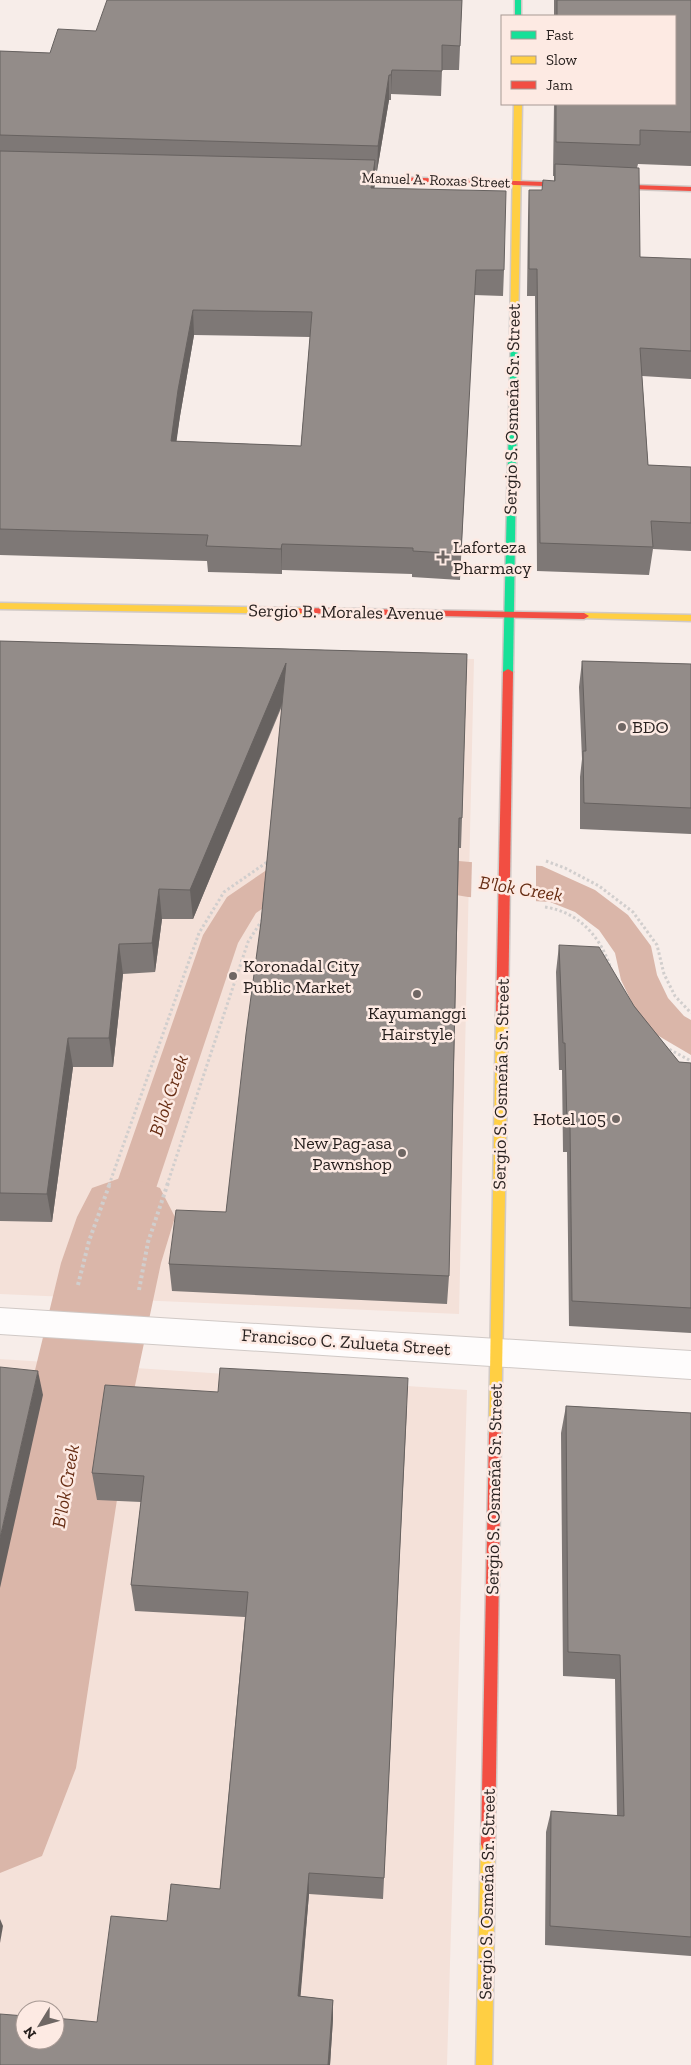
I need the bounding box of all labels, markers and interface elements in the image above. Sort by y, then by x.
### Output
legend [501,15,676,105]
text: Fast [546,26,574,44]
text: Slow [546,51,578,69]
text: Jam [546,76,573,94]
street label: Manuel A. Roxas Street [361,168,511,192]
street label: Sergio S. Osmeña Sr. Street [499,303,525,515]
place label: Laforteza Pharmacy [453,536,532,579]
marker: Laforteza Pharmacy [437,551,449,563]
street label: Sergio B. Morales Avenue [248,599,444,625]
place label: BDO [632,716,669,738]
marker: BDO [616,721,628,733]
water label: B'lok Creek [477,871,564,906]
place label: Koronadal City Public Market [243,955,360,998]
marker: Koronadal City Public Market [227,970,239,982]
street label: Sergio S. Osmeña Sr. Street [488,978,514,1190]
marker: Kayumanggi Hairstyle [411,988,423,1000]
place label: Kayumanggi Hairstyle [368,1002,466,1045]
water label: B'lok Creek [144,1052,193,1139]
place label: Hotel 105 [533,1108,606,1130]
marker: Hotel 105 [610,1113,622,1125]
place label: New Pag-asa Pawnshop [293,1132,392,1175]
marker: New Pag-asa Pawnshop [396,1147,408,1159]
street label: Francisco C. Zulueta Street [241,1324,452,1360]
street label: Sergio S. Osmeña Sr. Street [481,1383,507,1595]
water label: B'lok Creek [47,1443,84,1530]
street label: Sergio S. Osmeña Sr. Street [474,1788,500,2000]
north arrow [15,2000,65,2050]
text: N [20,2023,40,2042]

